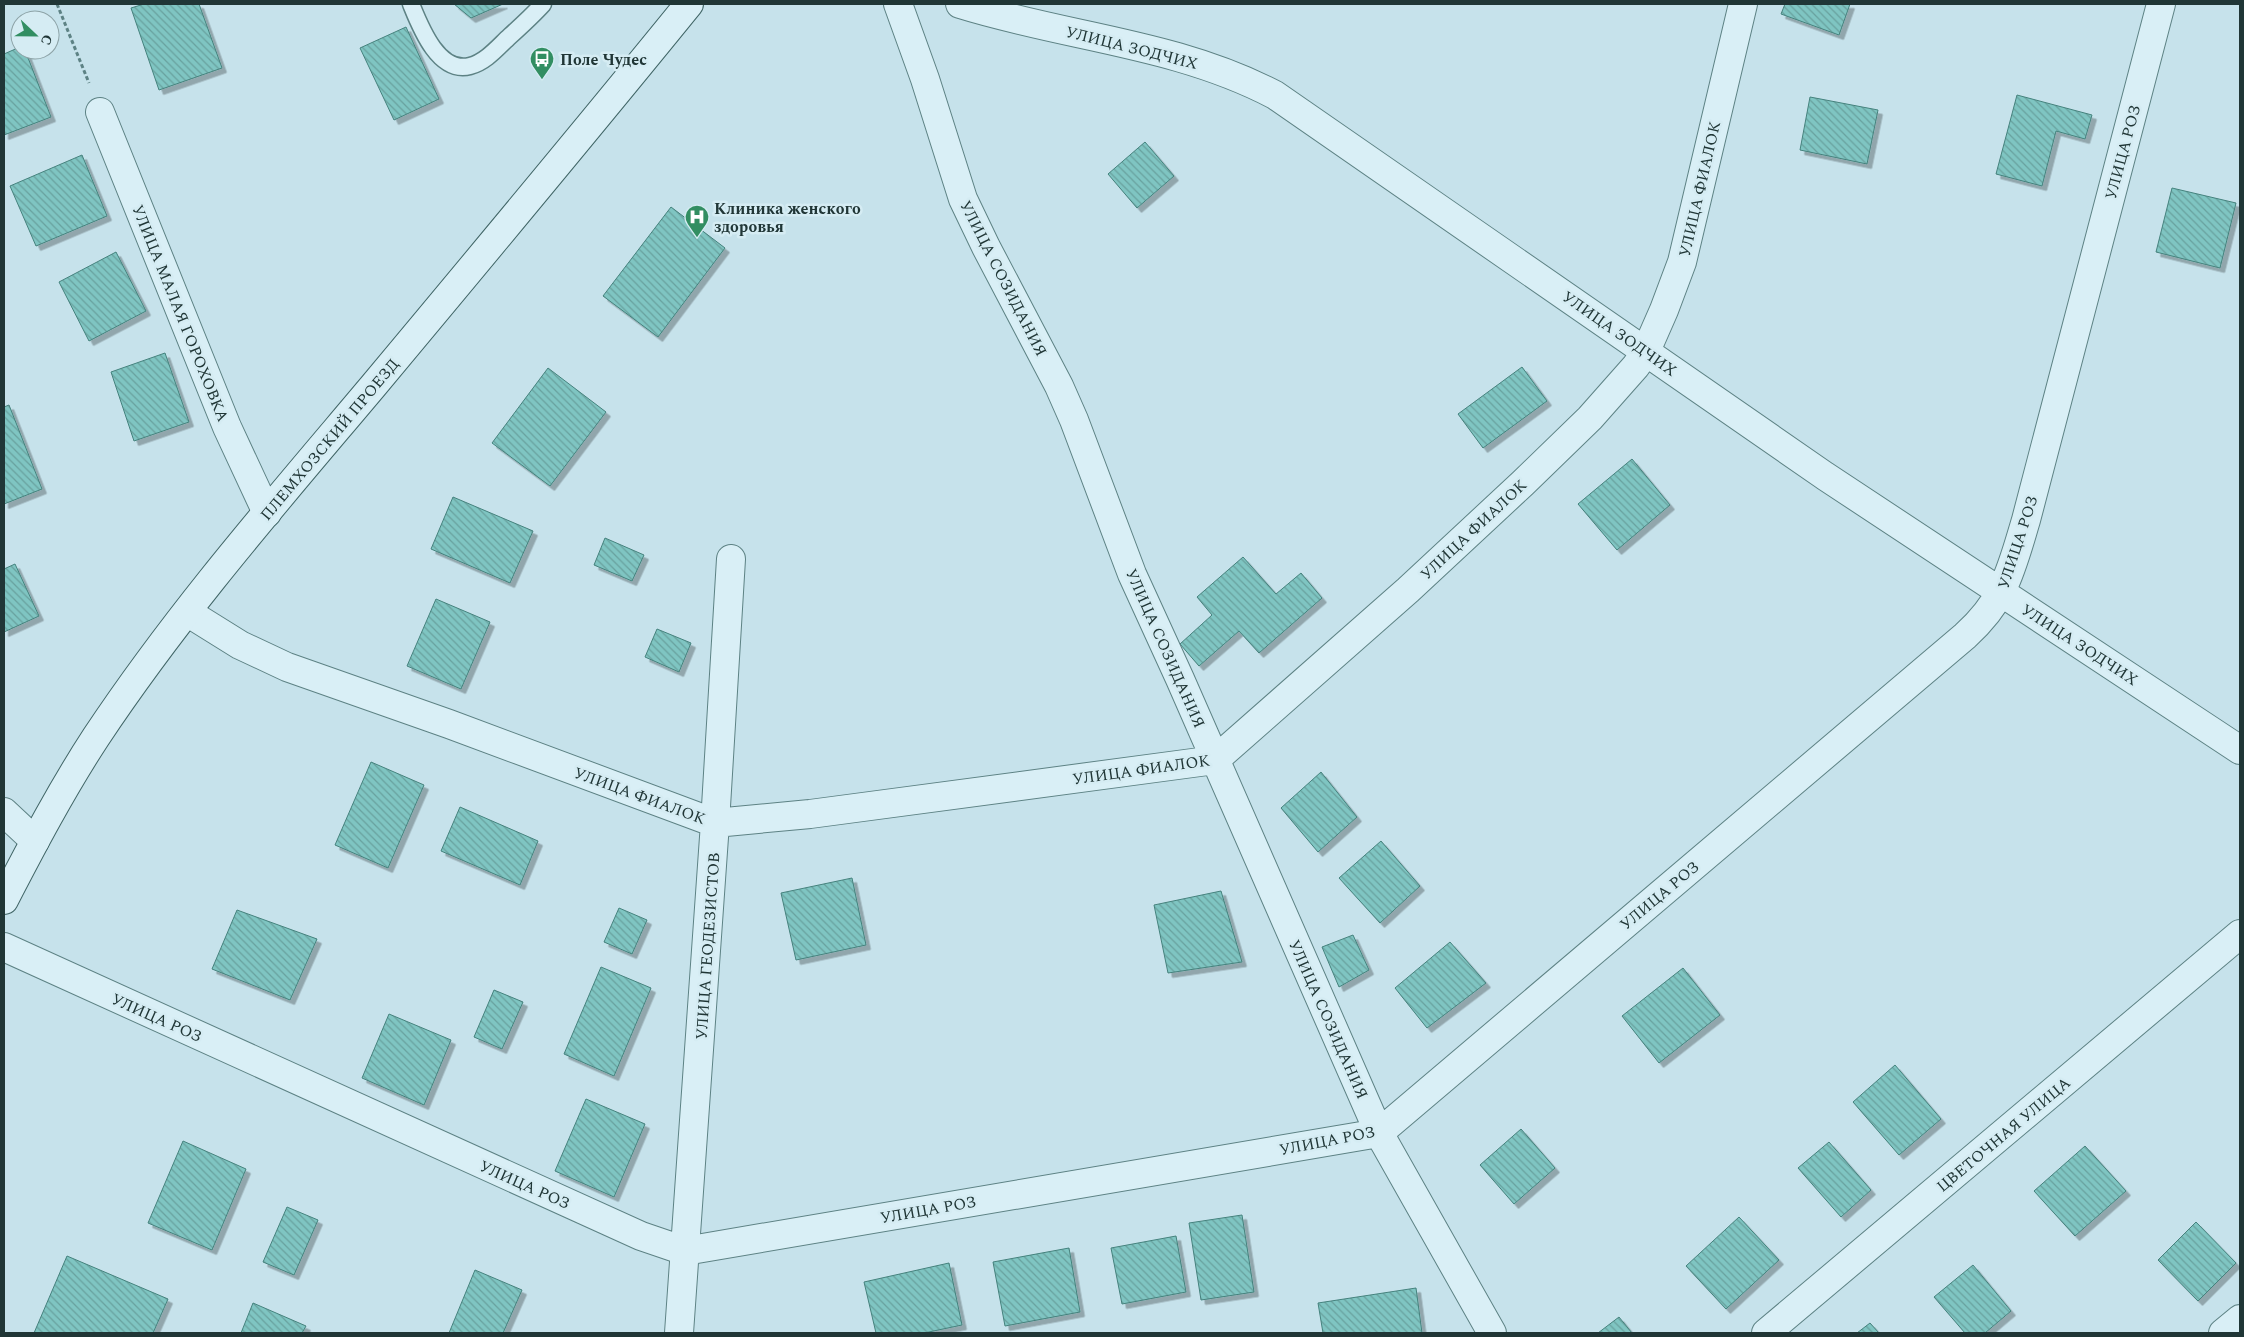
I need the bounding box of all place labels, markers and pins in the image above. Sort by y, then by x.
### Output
bus stop icon: Поле Чудес [529,46,555,80]
place label: Поле Чудес [560,48,647,72]
place label: Клиника женского здоровья [714,197,861,239]
hospital icon: Клиника женского здоровья [684,204,710,238]

